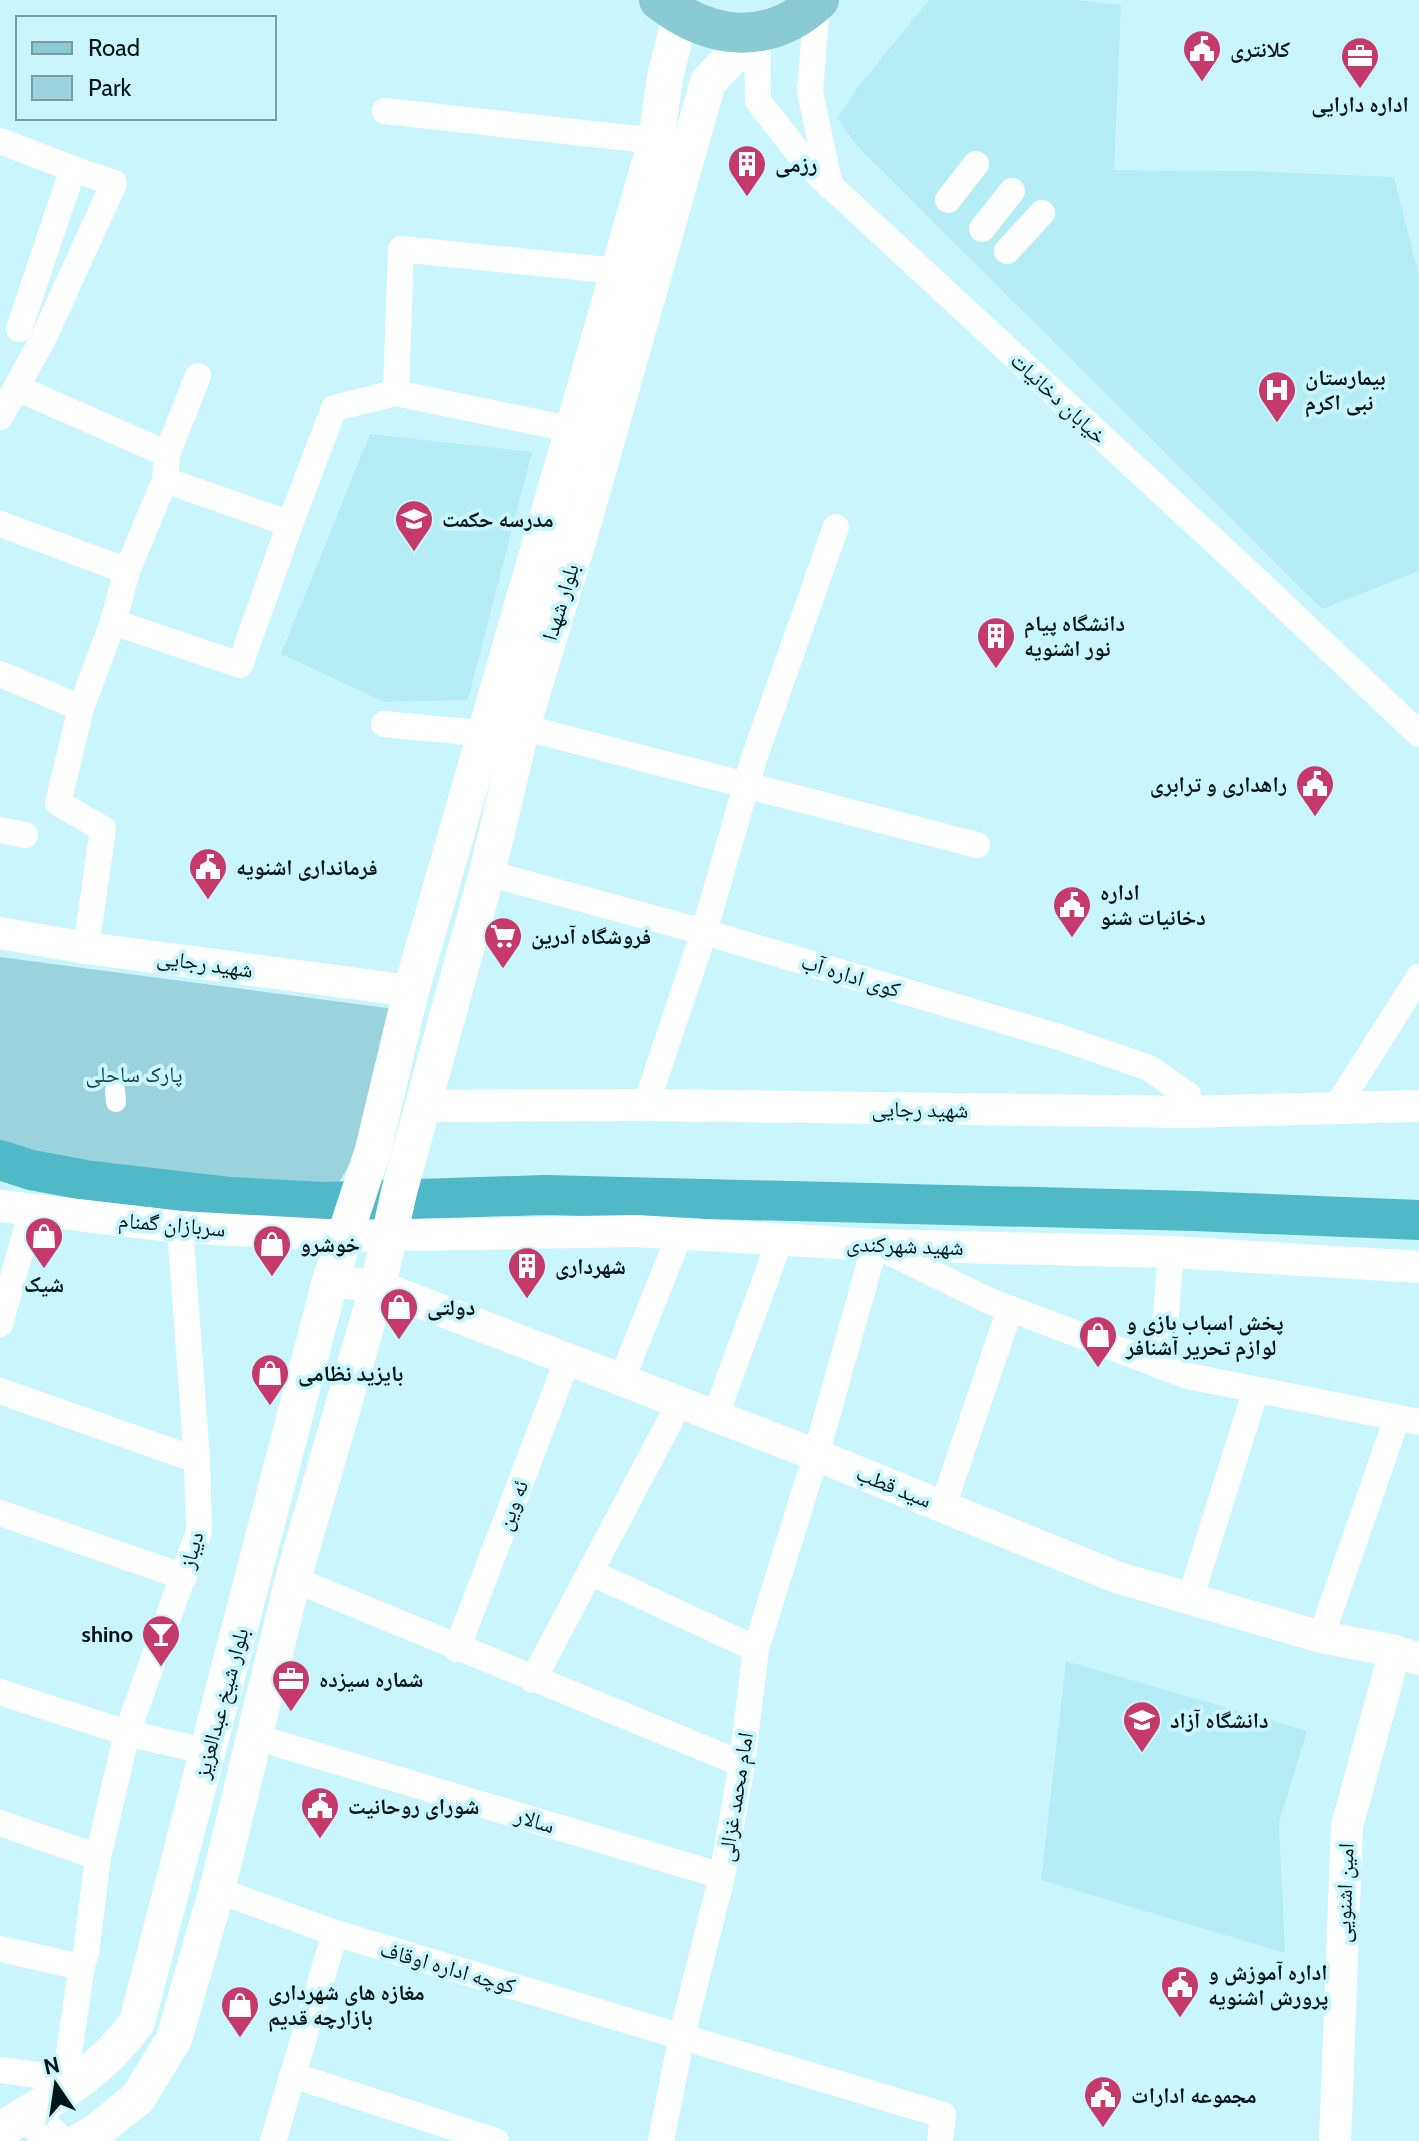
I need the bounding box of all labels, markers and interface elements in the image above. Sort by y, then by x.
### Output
legend [16,16,276,120]
public building icon: کلانتری [1181,28,1223,83]
text: Road [88,33,140,62]
office icon: اداره دارایی [1339,35,1381,90]
place label: کلانتری [1230,36,1291,63]
text: Park [88,73,131,102]
place label: اداره دارایی [1311,91,1409,118]
building icon: رزمی [726,143,768,198]
place label: رزمی [775,151,817,178]
street label: خیابان دخانیات [1005,347,1113,450]
place label: بیمارستان نبی اکرم [1305,364,1386,418]
hospital icon: بیمارستان نبی اکرم [1256,369,1298,424]
school or university icon: مدرسه حکمت [393,498,435,553]
place label: مدرسه حکمت [442,506,554,533]
street label: بلوار شهدا [536,560,585,644]
place label: دانشگاه پیام نور اشنویه [1024,610,1125,662]
building icon: دانشگاه پیام نور اشنویه [975,615,1017,670]
public building icon: راهداری و ترابری [1294,763,1336,818]
place label: راهداری و ترابری [1150,771,1287,798]
public building icon: فرمانداری اشنویه [187,846,229,901]
place label: فرمانداری اشنویه [236,854,378,881]
place label: اداره دخانیات شنو [1100,879,1206,931]
public building icon: اداره دخانیات شنو [1051,884,1093,939]
supermarket icon: فروشگاه آدرین [482,915,524,970]
place label: فروشگاه آدرین [531,923,651,950]
street label: شهید رجایی [155,943,255,984]
street label: کوی اداره آب [798,948,904,1003]
park label: پارک ساحلی [86,1061,182,1088]
street label: شهید رجایی [871,1095,969,1124]
street label: سربازان گمنام [117,1206,227,1244]
shop icon: شیک [23,1215,65,1270]
shop icon: خوشرو [251,1223,293,1278]
street label: شهید شهرکندی [846,1230,964,1261]
place label: خوشرو [300,1231,360,1258]
building icon: شهرداری [506,1245,548,1300]
place label: شهرداری [555,1253,626,1280]
place label: شیک [24,1271,64,1298]
shop icon: دولتی [378,1286,420,1341]
place label: دولتی [427,1294,475,1321]
place label: پخش اسباب بازی و لوازم تحریر آشنافر [1125,1309,1283,1363]
shop icon: پخش اسباب بازی و لوازم تحریر آشنافر [1077,1314,1119,1369]
shop icon: بایزید نظامی [249,1352,291,1407]
place label: بایزید نظامی [298,1360,403,1387]
street label: سید قطب [852,1459,935,1514]
street label: ئه وین [491,1476,534,1534]
street label: دیباز [173,1529,210,1573]
bar icon: shino [140,1613,182,1668]
place label: shino [82,1621,133,1648]
street label: بلوار شیخ عبدالعزیز [188,1625,255,1782]
office icon: شماره سیزده [270,1658,312,1713]
place label: شماره سیزده [319,1666,423,1693]
school or university icon: دانشگاه آزاد [1121,1699,1163,1754]
place label: دانشگاه آزاد [1170,1707,1268,1734]
street label: امام محمد غزالی [712,1730,760,1864]
public building icon: شورای روحانیت [299,1785,341,1840]
place label: شورای روحانیت [348,1793,479,1820]
street label: سالار [511,1801,558,1839]
street label: امین اشنویی [1329,1843,1360,1944]
street label: کوچه اداره اوقاف [377,1935,519,2000]
place label: اداره آموزش و پرورش اشنویه [1208,1959,1328,2011]
public building icon: اداره آموزش و پرورش اشنویه [1159,1964,1201,2019]
place label: مغازه های شهرداری بازارچه قدیم [268,1979,425,2032]
shop icon: مغازه های شهرداری بازارچه قدیم [219,1984,261,2039]
north arrow [16,2045,96,2125]
text: N [41,2051,62,2081]
public building icon: مجموعه ادارات [1082,2074,1124,2129]
place label: مجموعه ادارات [1131,2082,1257,2109]

